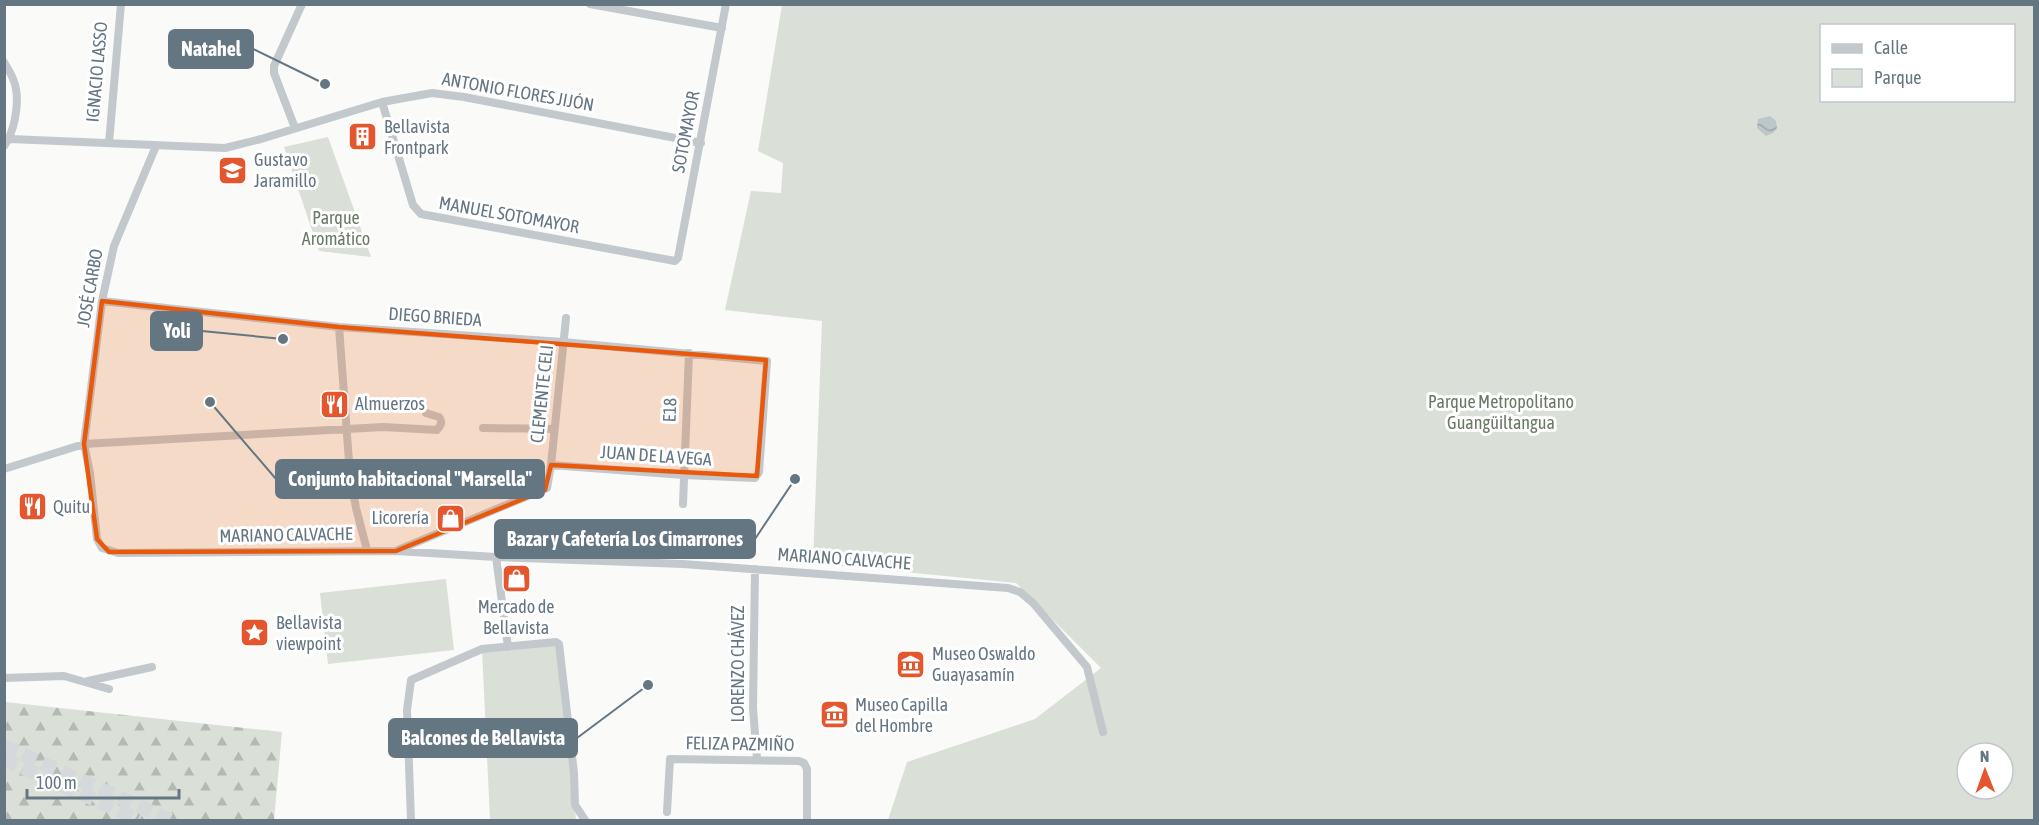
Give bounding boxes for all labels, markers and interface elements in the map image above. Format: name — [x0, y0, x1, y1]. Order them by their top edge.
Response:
street label: IGNACIO LASSO — [82, 21, 111, 123]
legend — [1820, 24, 2015, 102]
callout: Natahel — [169, 30, 253, 68]
text: Natahel — [181, 37, 242, 60]
text: Calle — [1874, 37, 1908, 58]
text: Parque — [1874, 67, 1922, 88]
street label: ANTONIO FLORES JIJÓN — [440, 68, 596, 115]
street label: SOTOMAYOR — [667, 89, 704, 175]
place label: Bellavista Frontpark — [384, 116, 450, 158]
building icon: Bellavista Frontpark — [347, 121, 379, 153]
place label: Gustavo Jaramillo — [254, 149, 316, 191]
school or university icon: Gustavo Jaramillo — [217, 154, 249, 186]
street label: MANUEL SOTOMAYOR — [437, 192, 581, 237]
park label: Parque Aromático — [302, 207, 370, 249]
street label: JOSÉ CARBO — [72, 247, 107, 329]
street label: DIEGO BRIEDA — [388, 303, 483, 330]
callout: Yoli — [151, 312, 202, 350]
text: Yoli — [163, 319, 191, 342]
street label: CLEMENTE CELI — [526, 344, 557, 444]
restaurant icon: Almuerzos — [318, 388, 350, 420]
park label: Parque Metropolitano Guangüiltangua — [1428, 391, 1574, 433]
place label: Almuerzos — [355, 393, 425, 414]
street label: E18 — [659, 397, 680, 423]
street label: JUAN DE LA VEGA — [600, 441, 713, 470]
callout: Conjunto habitacional "Marsella" — [276, 460, 544, 498]
text: Conjunto habitacional "Marsella" — [288, 467, 532, 490]
restaurant icon: Quitu — [16, 491, 48, 523]
place label: Quitu — [53, 496, 90, 517]
shop icon: Licorería — [434, 502, 466, 534]
place label: Licorería — [371, 507, 429, 528]
callout: Bazar y Cafetería Los Cimarrones — [495, 520, 755, 558]
street label: MARIANO CALVACHE — [219, 523, 353, 546]
text: Bazar y Cafetería Los Cimarrones — [507, 527, 743, 550]
street label: MARIANO CALVACHE — [777, 543, 912, 574]
shop icon: Mercado de Bellavista — [500, 562, 532, 594]
place label: Mercado de Bellavista — [478, 596, 554, 638]
street label: LORENZO CHÁVEZ — [727, 605, 748, 723]
place label: Bellavista viewpoint — [276, 612, 342, 654]
place icon: Bellavista viewpoint — [239, 617, 271, 649]
place label: Museo Oswaldo Guayasamín — [932, 643, 1036, 685]
museum icon: Museo Oswaldo Guayasamín — [895, 648, 927, 680]
place label: Museo Capilla del Hombre — [855, 694, 948, 736]
museum icon: Museo Capilla del Hombre — [818, 699, 850, 731]
callout: Balcones de Bellavista — [389, 719, 577, 757]
text: Balcones de Bellavista — [401, 726, 565, 749]
street label: FELIZA PAZMIÑO — [685, 732, 795, 755]
north arrow — [1955, 741, 2015, 801]
text: N — [1980, 747, 1990, 765]
scale bar — [27, 762, 178, 800]
text: 100 m — [36, 772, 77, 793]

